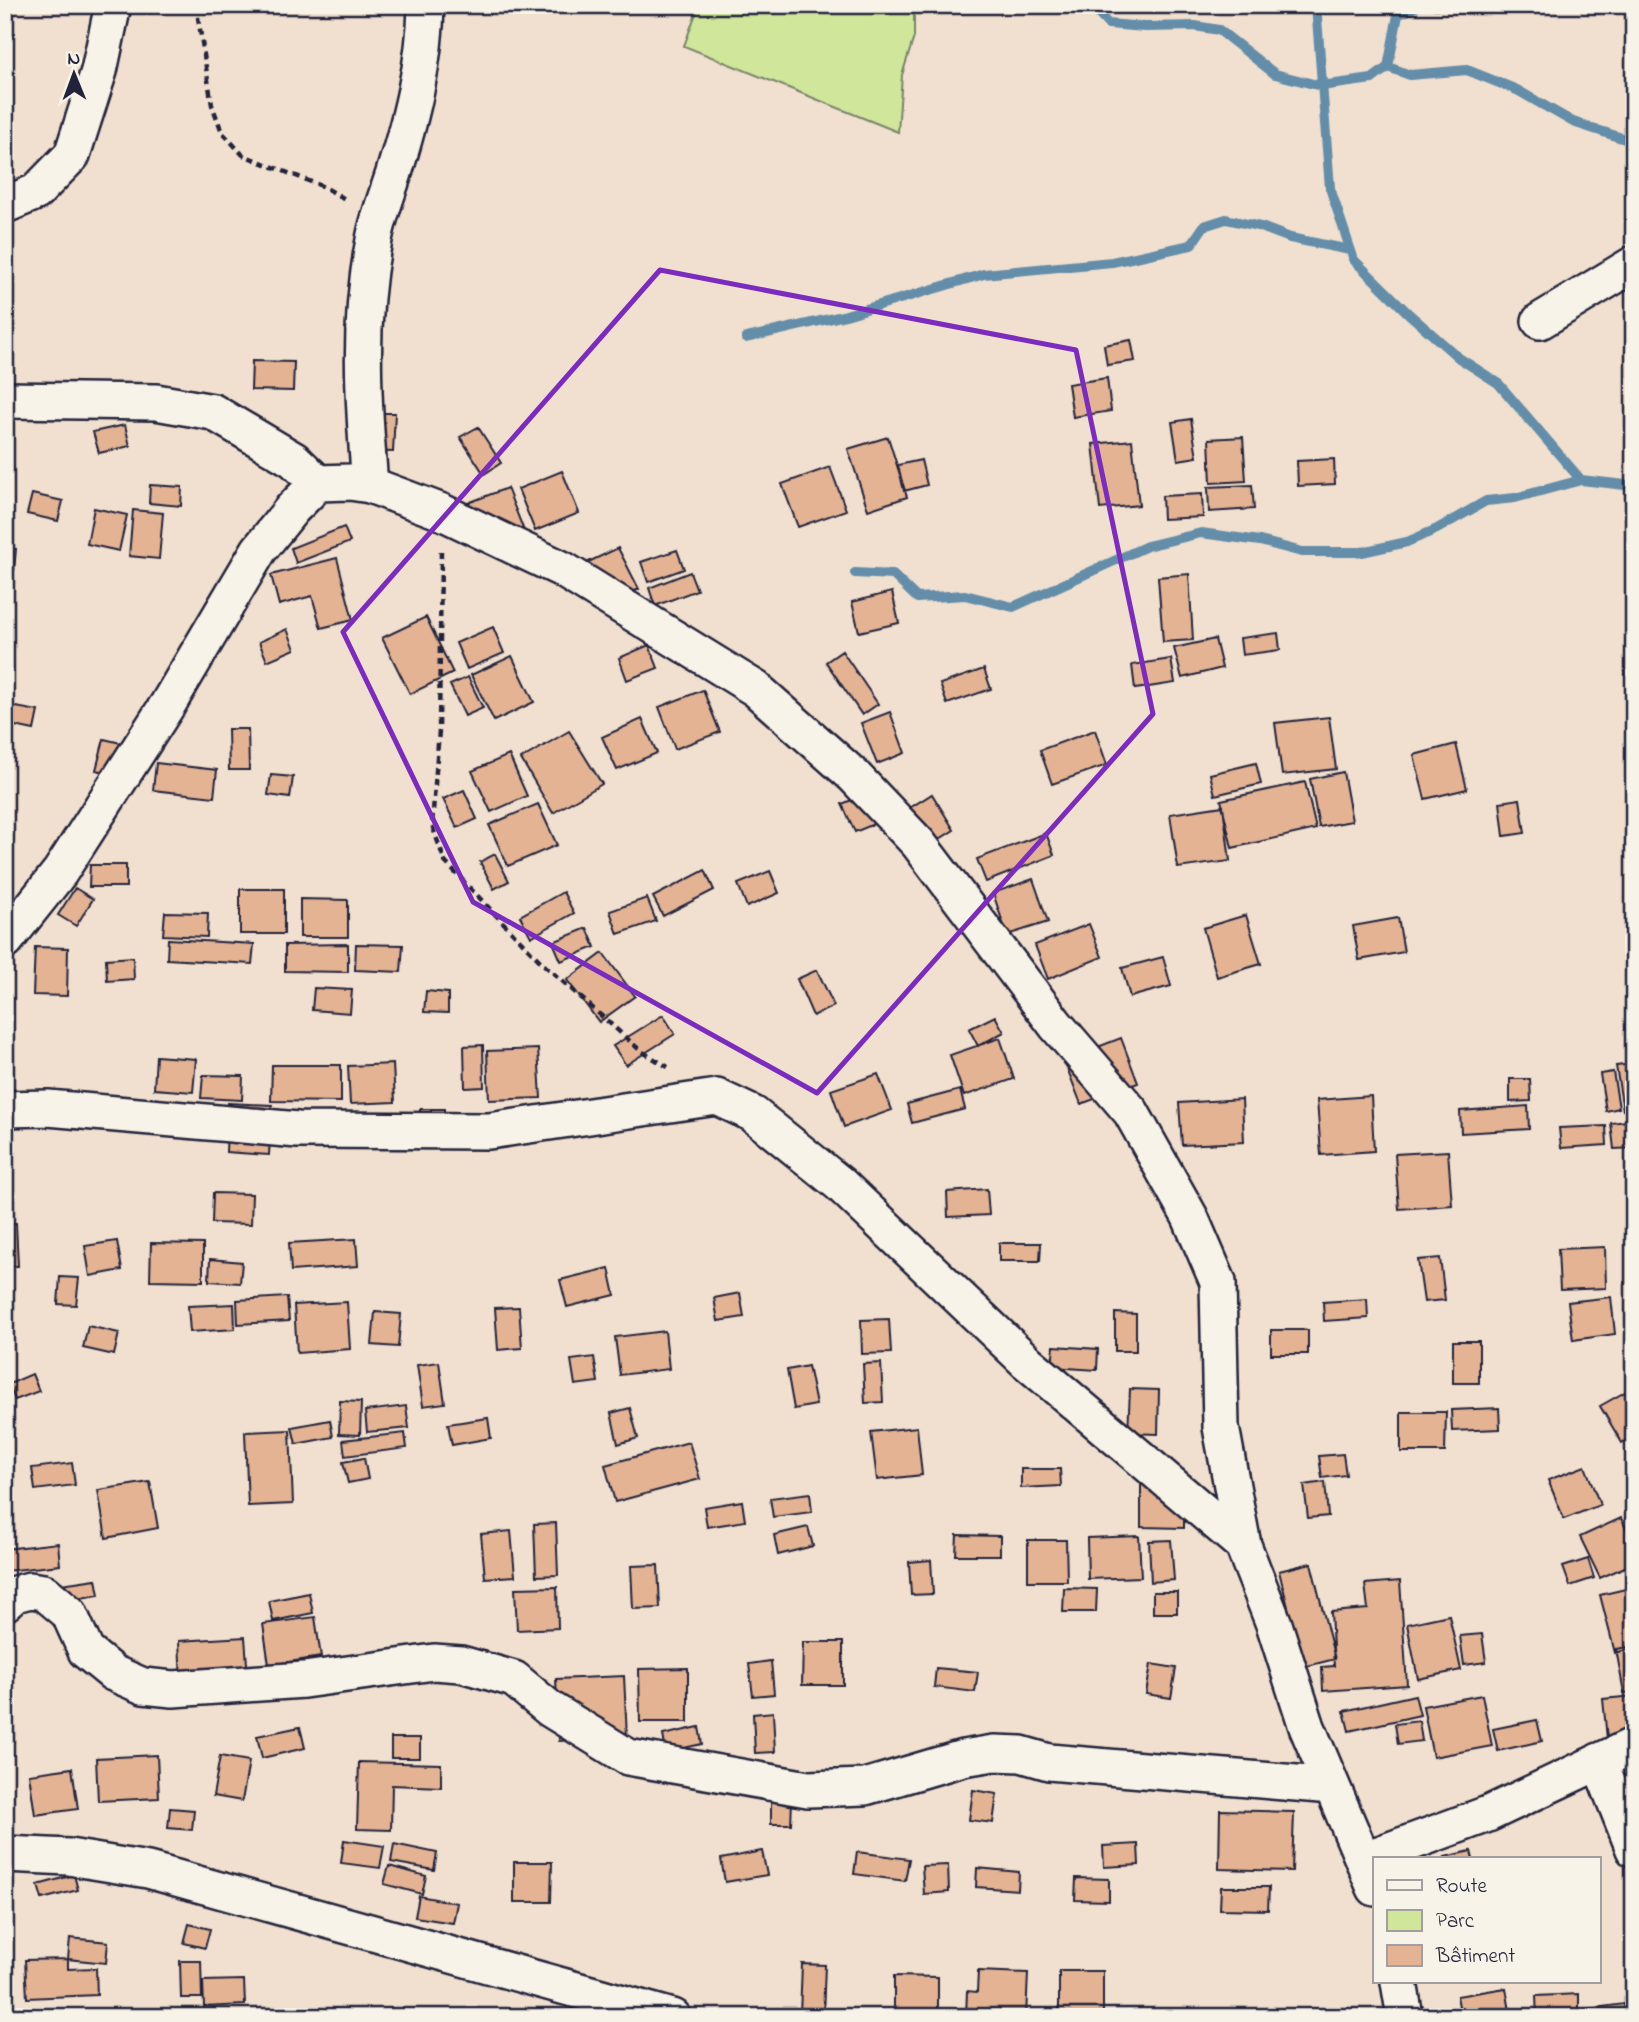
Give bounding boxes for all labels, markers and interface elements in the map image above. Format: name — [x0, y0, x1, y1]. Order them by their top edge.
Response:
north arrow — [38, 38, 108, 108]
text: N — [67, 46, 81, 73]
legend — [1373, 1857, 1600, 1983]
text: Route — [1436, 1872, 1488, 1902]
text: Parc — [1436, 1907, 1475, 1937]
text: Bâtiment — [1435, 1942, 1515, 1972]

